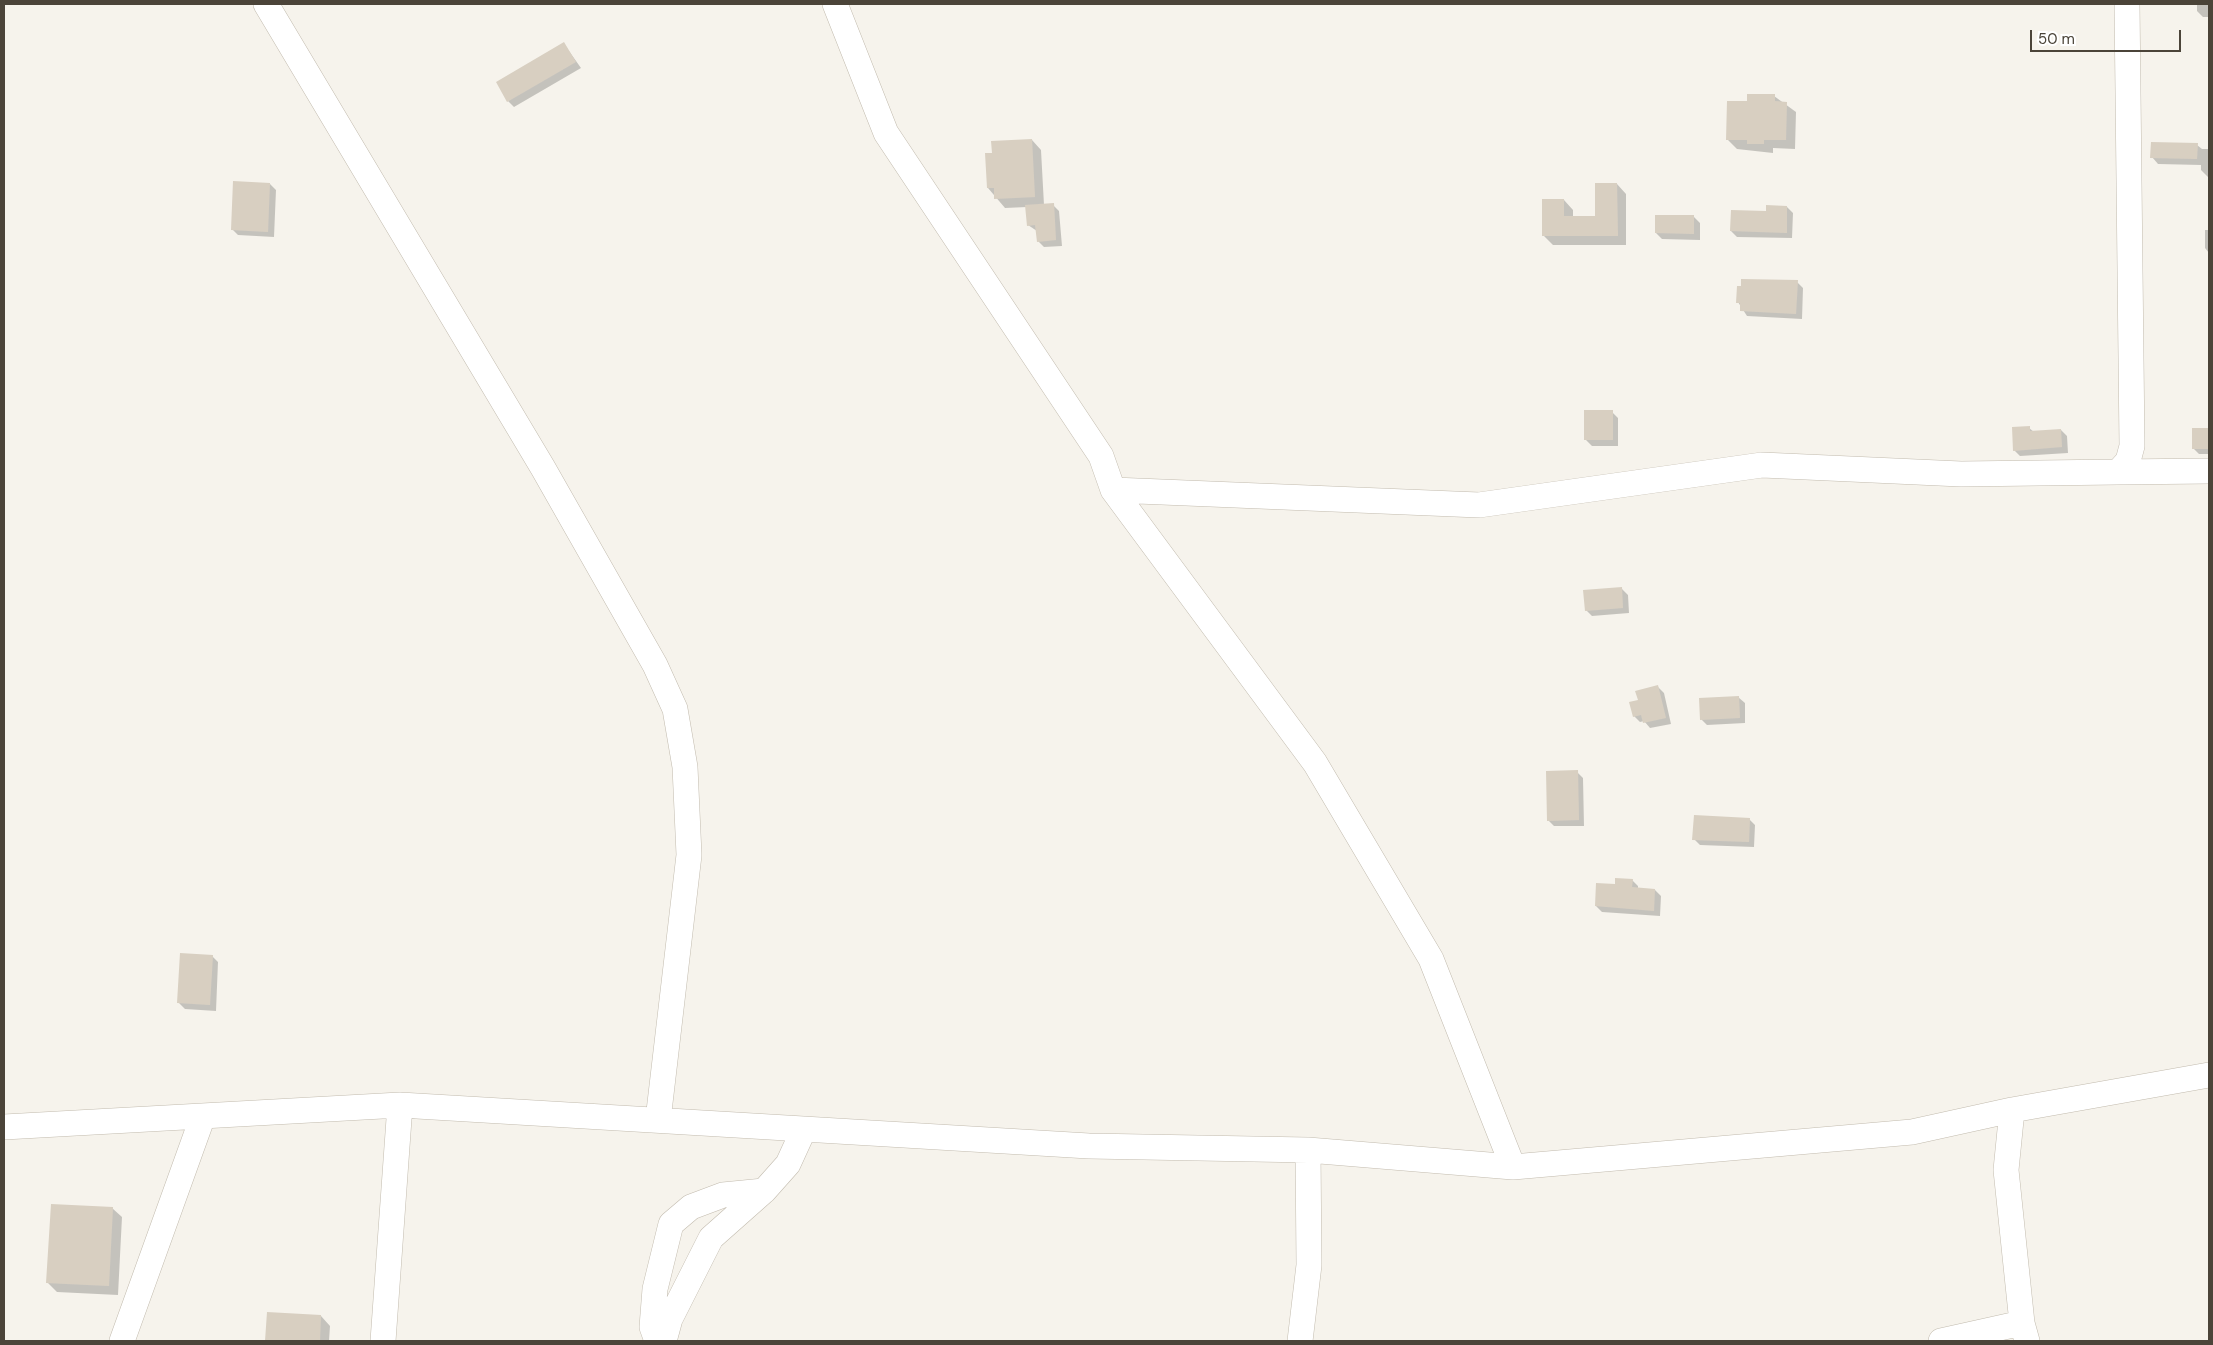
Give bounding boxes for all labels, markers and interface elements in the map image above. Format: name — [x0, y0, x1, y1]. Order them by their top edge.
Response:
scale bar — [2033, 20, 2184, 52]
text: 50 m — [2038, 29, 2075, 49]

